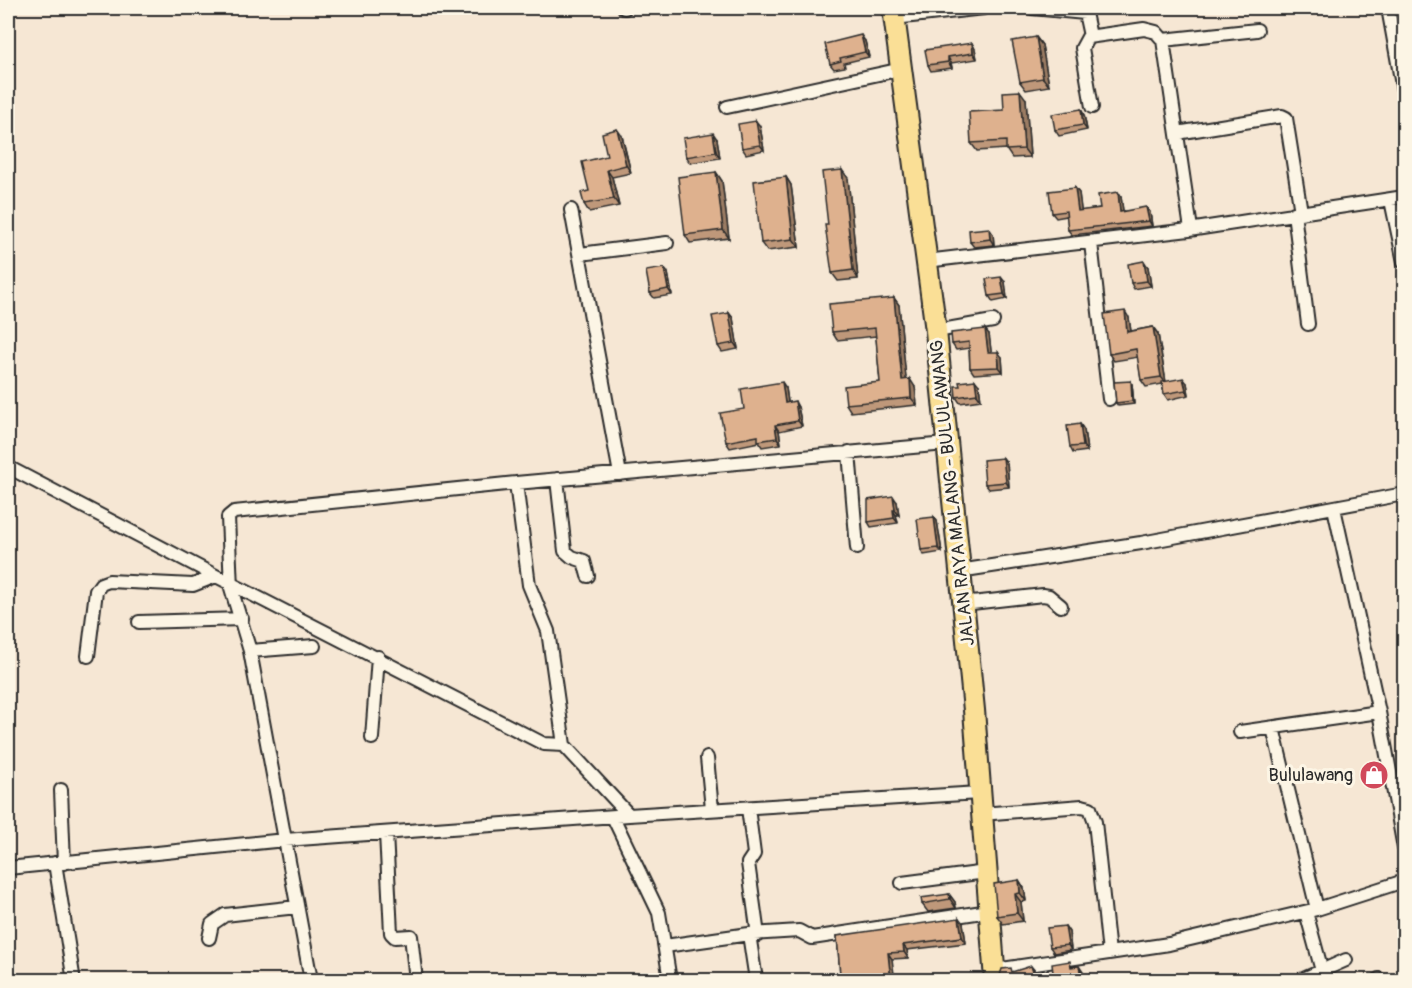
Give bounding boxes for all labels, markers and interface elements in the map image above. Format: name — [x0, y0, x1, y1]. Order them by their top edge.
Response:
street label: JALAN RAYA MALANG - BULULAWANG — [925, 339, 980, 647]
shop icon: Bululawang — [1358, 759, 1390, 791]
place label: Bululawang — [1269, 764, 1353, 787]

